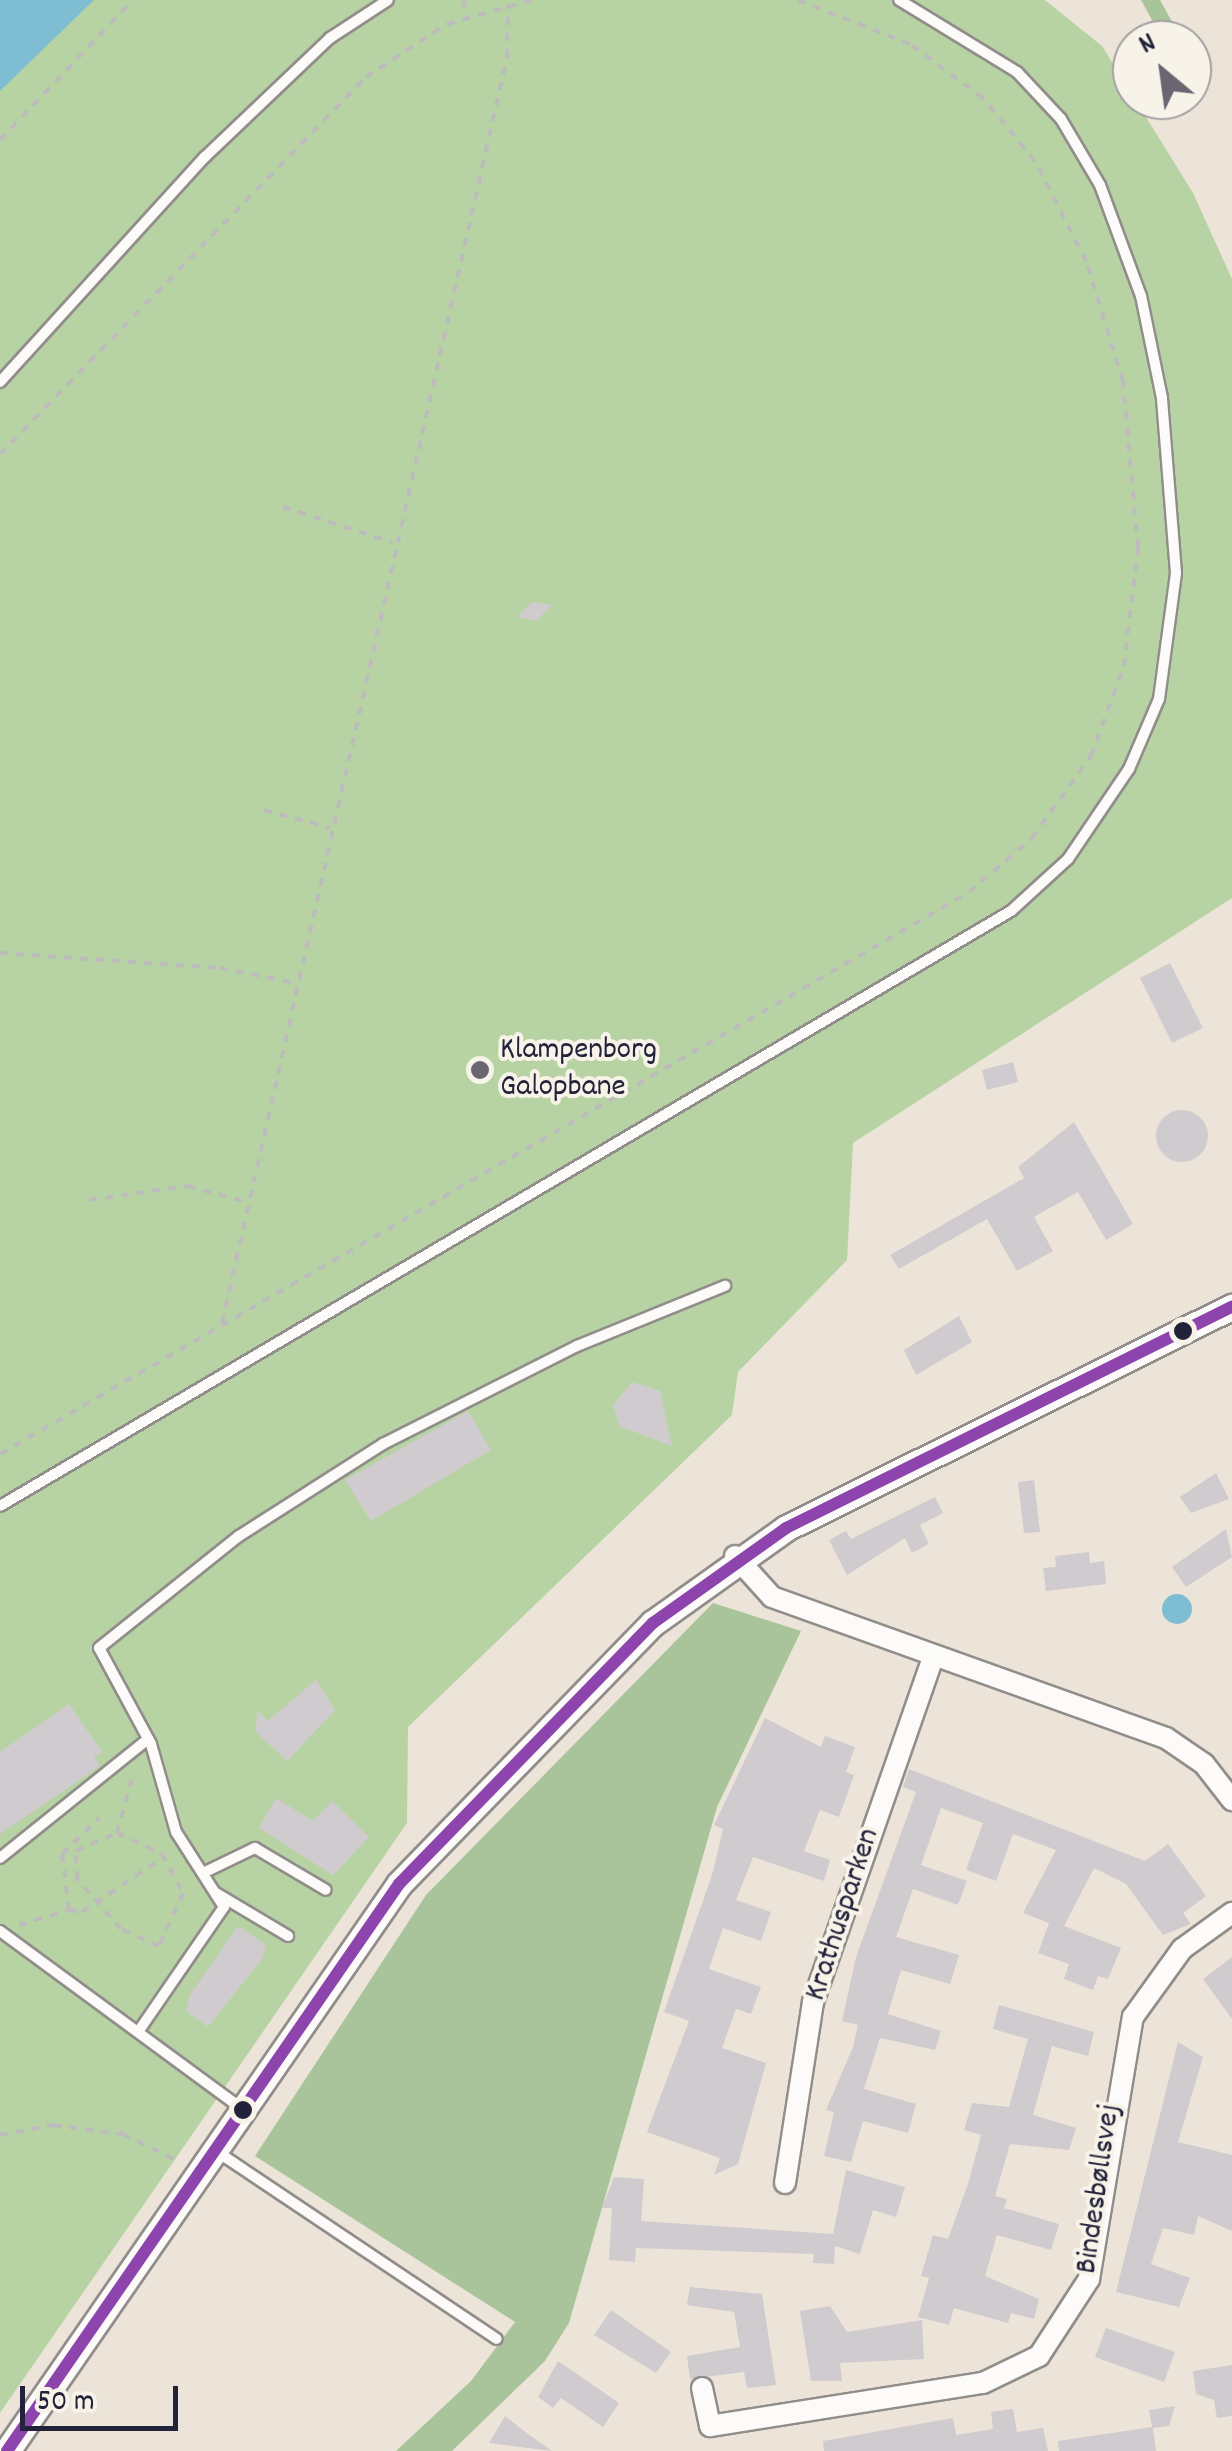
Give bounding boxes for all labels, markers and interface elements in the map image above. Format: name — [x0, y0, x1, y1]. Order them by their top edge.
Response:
north arrow — [1112, 20, 1212, 120]
text: N — [1133, 25, 1164, 66]
place label: Klampenborg Galopbane — [500, 1033, 657, 1108]
marker: Klampenborg Galopbane — [469, 1059, 491, 1081]
unlabelled marker — [1173, 1321, 1193, 1341]
street label: Krathusparken — [798, 1824, 890, 2006]
unlabelled marker — [233, 2100, 253, 2120]
street label: Bindesbøllsvej — [1069, 2102, 1131, 2276]
scale bar — [25, 2366, 182, 2428]
text: 50 m — [37, 2382, 95, 2425]

